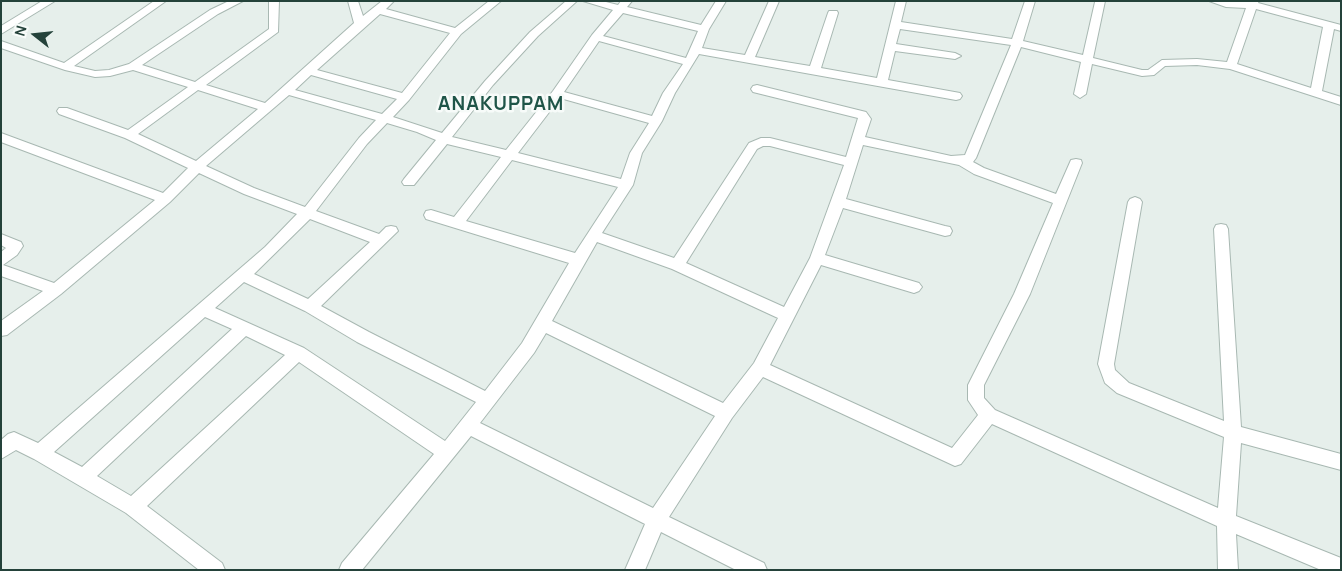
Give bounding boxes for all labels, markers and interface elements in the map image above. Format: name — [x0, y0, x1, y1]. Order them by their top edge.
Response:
north arrow — [10, 10, 60, 60]
text: N — [10, 23, 31, 38]
district label: ANAKUPPAM — [437, 94, 565, 116]

